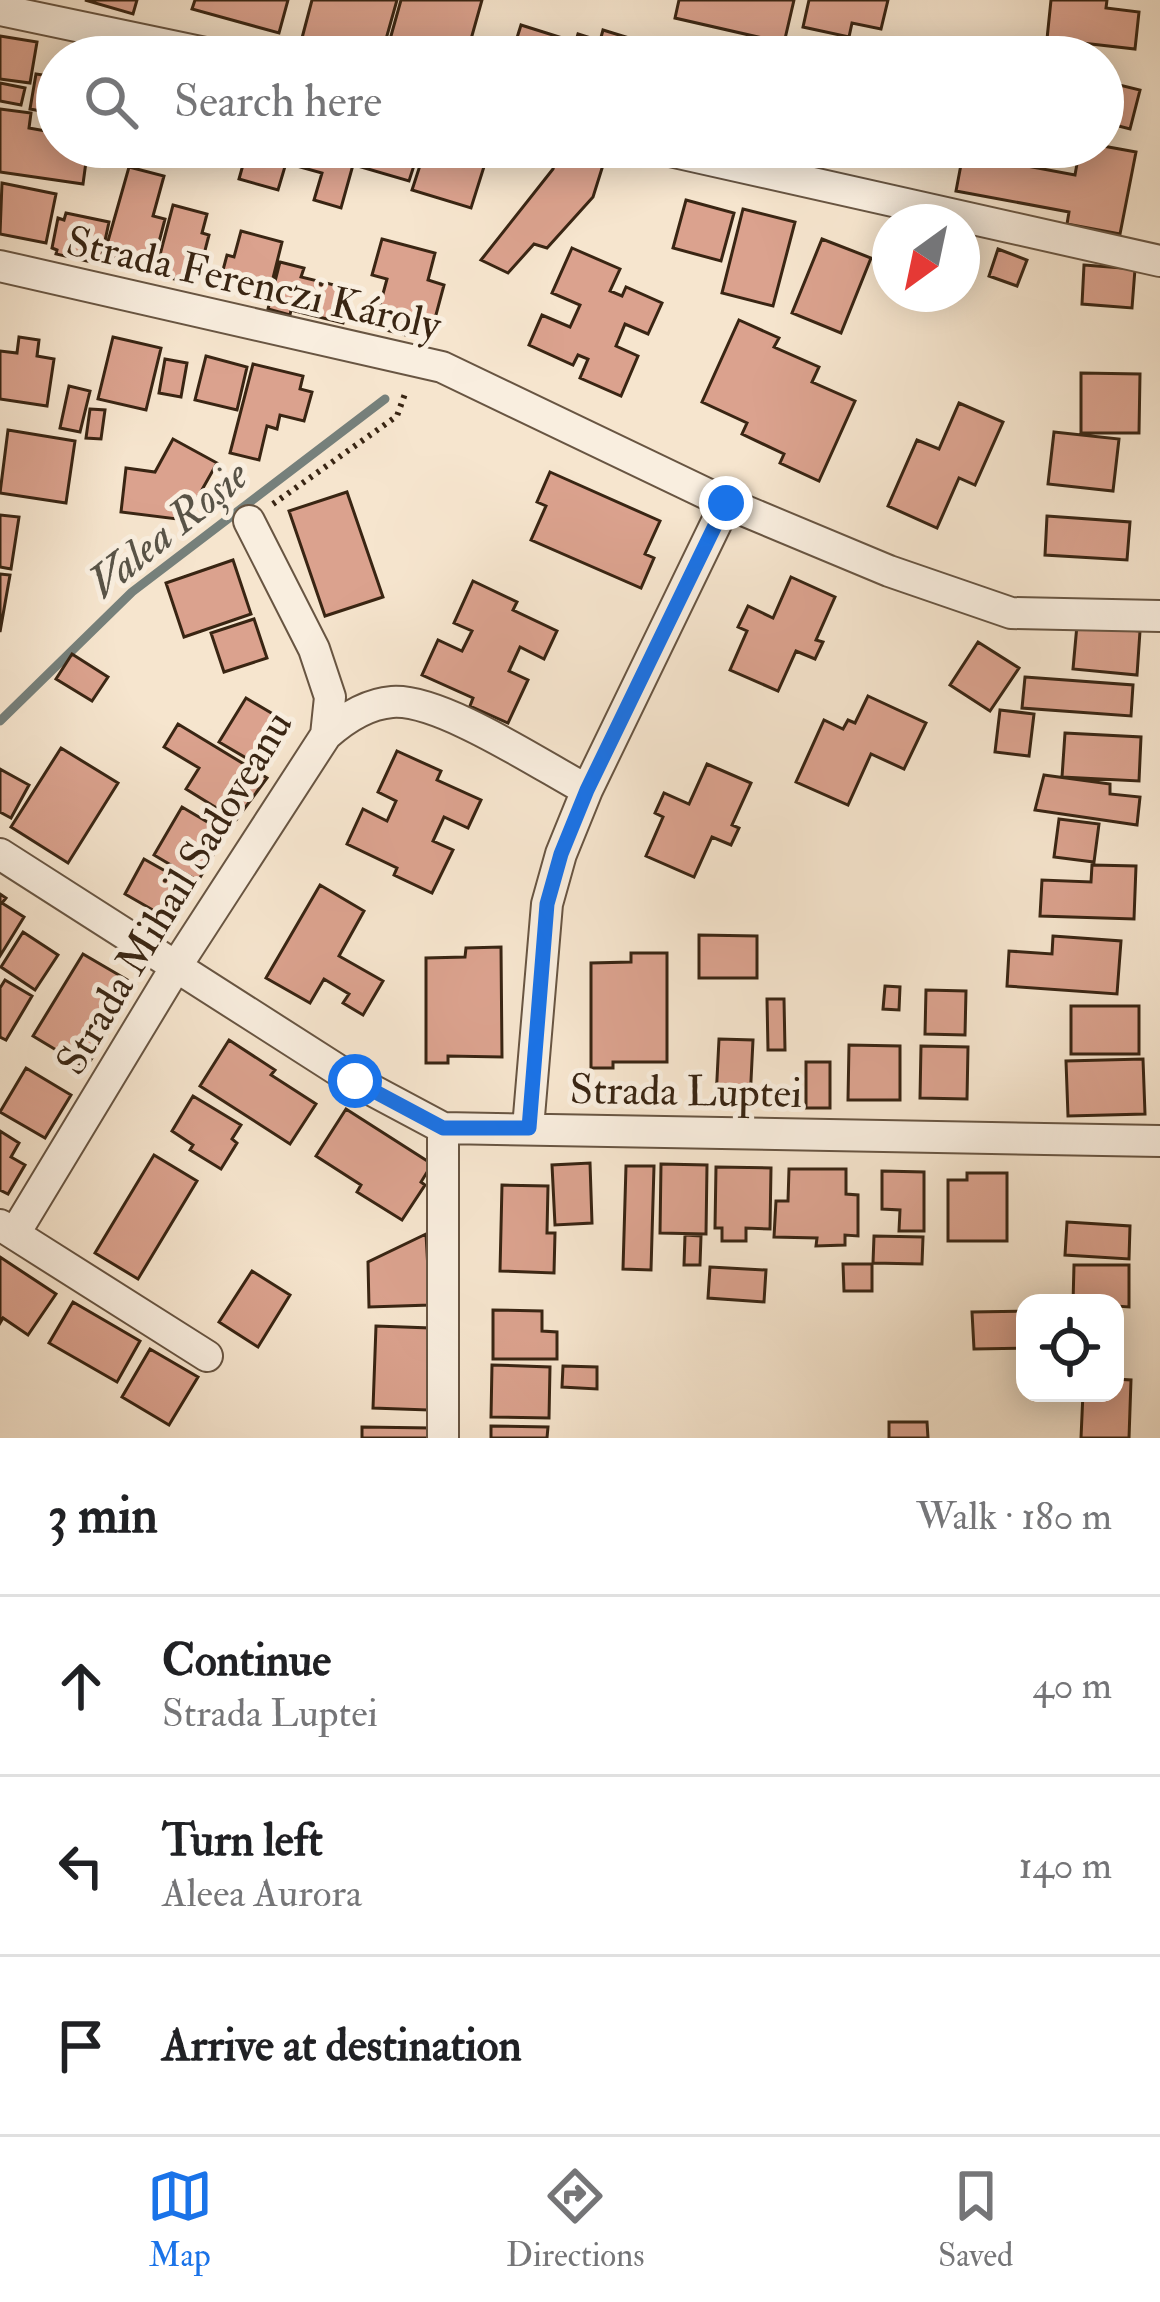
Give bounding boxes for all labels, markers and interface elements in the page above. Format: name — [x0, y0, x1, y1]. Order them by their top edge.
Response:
search box — [36, 36, 1124, 168]
icon: search — [78, 69, 144, 135]
text: Search here — [174, 74, 382, 130]
north arrow — [872, 204, 980, 312]
street label: Strada Ferenczi Károly — [61, 216, 446, 352]
water label: Valea Roșie — [77, 447, 261, 611]
route end — [699, 476, 753, 530]
street label: Strada Mihail Sadoveanu — [45, 702, 304, 1084]
route start — [328, 1054, 382, 1108]
street label: Strada Luptei — [569, 1064, 803, 1120]
map controls — [1016, 1294, 1124, 1402]
button: locate — [1016, 1294, 1124, 1402]
text: 3 min — [48, 1484, 158, 1548]
text: Walk · 180 m — [916, 1492, 1112, 1541]
text: Continue — [162, 1633, 331, 1689]
icon: ahead — [48, 1653, 114, 1719]
text: 40 m — [1033, 1661, 1112, 1710]
text: Strada Luptei — [162, 1689, 378, 1738]
text: Turn left — [162, 1813, 323, 1869]
icon: left — [48, 1833, 114, 1899]
text: 140 m — [1019, 1841, 1112, 1890]
text: Aleea Aurora — [162, 1869, 362, 1918]
icon: arrive — [48, 2013, 114, 2079]
text: Arrive at destination — [162, 2018, 522, 2074]
tab: Map — [147, 2163, 213, 2276]
tab: Directions — [506, 2163, 645, 2276]
tab: Saved — [938, 2163, 1013, 2276]

